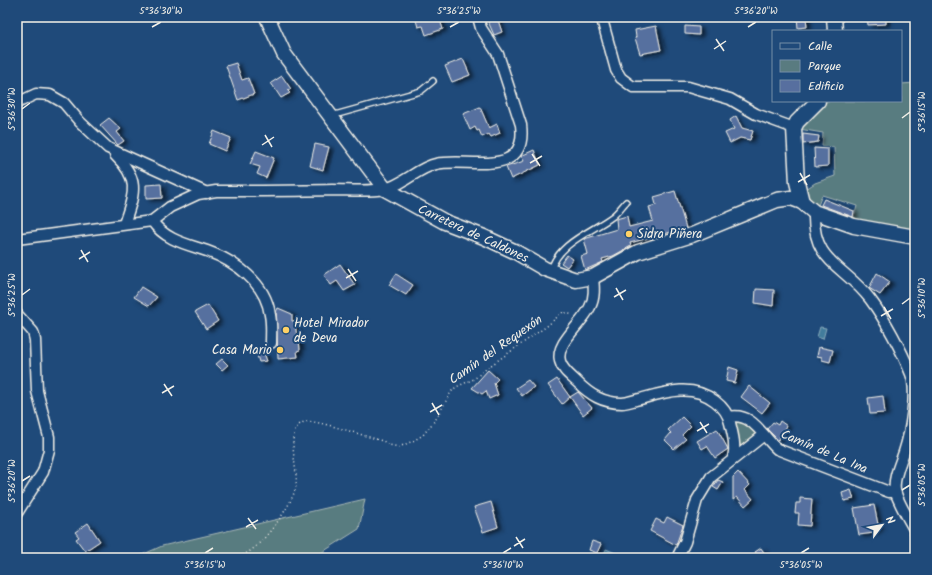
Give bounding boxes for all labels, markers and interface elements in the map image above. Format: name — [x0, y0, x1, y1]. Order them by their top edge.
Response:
text: 5°36'30"W — [139, 3, 183, 19]
text: 5°36'25"W — [437, 3, 481, 19]
text: 5°36'20"W — [734, 3, 778, 19]
legend — [772, 30, 902, 102]
text: Calle — [808, 37, 833, 56]
text: Parque — [808, 57, 842, 76]
text: Edificio — [808, 77, 844, 96]
text: 5°36'30"W — [4, 87, 20, 131]
text: 5°36'15"W — [914, 91, 930, 133]
street label: Carretera de Caldones — [414, 199, 532, 269]
place label: Sidra Piñera — [637, 224, 702, 245]
marker: Sidra Piñera — [624, 229, 634, 239]
text: 5°36'25"W — [4, 273, 20, 317]
text: 5°36'10"W — [914, 277, 930, 318]
street label: Camín del Requexón — [445, 310, 547, 390]
place label: Hotel Mirador de Deva — [294, 313, 369, 349]
marker: Hotel Mirador de Deva — [281, 325, 291, 335]
place label: Casa Mario — [212, 340, 272, 361]
marker: Casa Mario — [275, 345, 285, 355]
street label: Camín de La Ina — [777, 424, 871, 480]
text: 5°36'20"W — [4, 459, 20, 503]
text: 5°36'05"W — [914, 463, 930, 506]
north arrow — [862, 505, 902, 545]
text: N — [880, 513, 899, 528]
text: 5°36'15"W — [184, 557, 226, 573]
text: 5°36'10"W — [483, 557, 524, 573]
text: 5°36'05"W — [780, 557, 823, 573]

